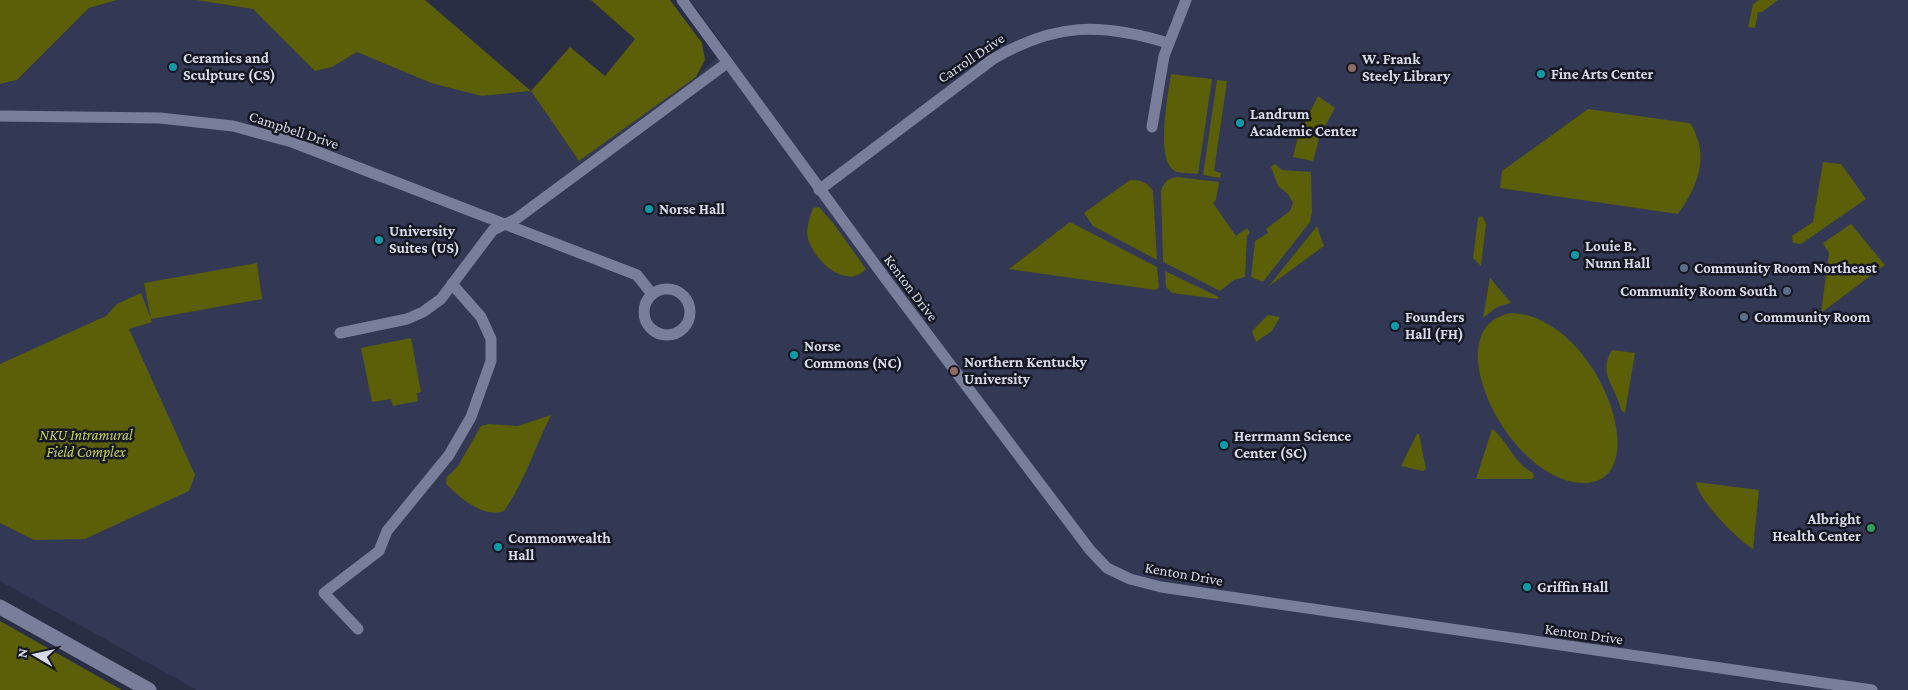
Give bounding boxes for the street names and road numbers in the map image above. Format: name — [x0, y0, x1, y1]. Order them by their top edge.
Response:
street label: Carroll Drive — [935, 30, 1008, 86]
street label: Campbell Drive — [247, 108, 341, 153]
street label: Kenton Drive — [881, 252, 941, 325]
street label: Kenton Drive — [1144, 559, 1225, 589]
street label: Kenton Drive — [1544, 621, 1625, 647]

